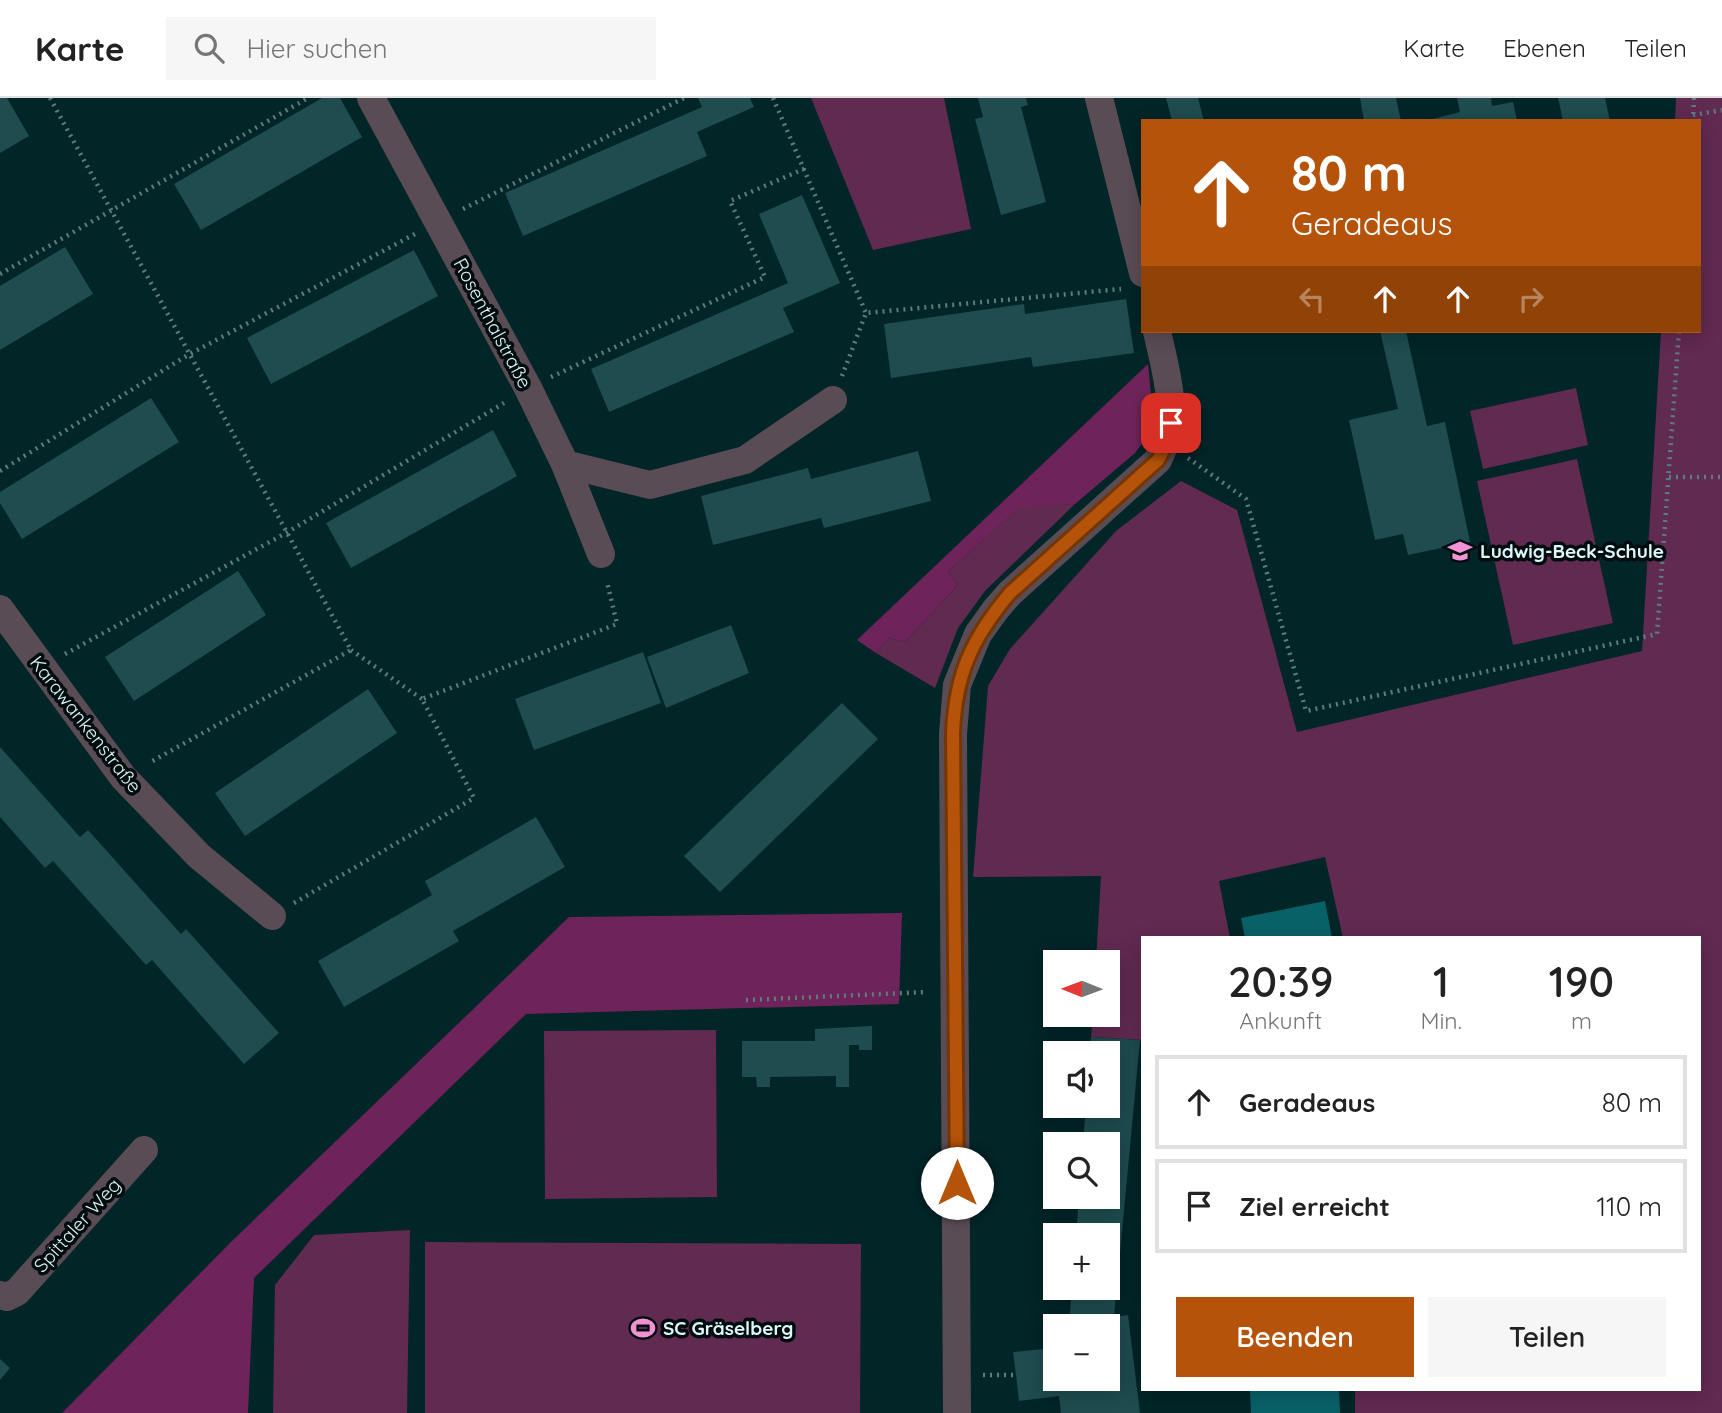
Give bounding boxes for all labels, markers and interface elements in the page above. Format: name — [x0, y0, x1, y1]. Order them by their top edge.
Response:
search box — [166, 17, 656, 80]
text: Karte — [35, 28, 124, 69]
icon: search — [190, 29, 228, 67]
text: Hier suchen — [246, 32, 388, 65]
text: Karte — [1403, 33, 1465, 63]
text: Ebenen — [1503, 33, 1586, 63]
text: Teilen — [1624, 33, 1687, 63]
text: 80 m — [1291, 142, 1407, 203]
icon: ahead — [1176, 147, 1267, 238]
text: Geradeaus — [1291, 203, 1453, 243]
street label: Rosenthalstraße — [449, 254, 537, 392]
icon: left — [1293, 280, 1331, 318]
icon: ahead — [1366, 280, 1404, 318]
icon: ahead — [1439, 280, 1477, 318]
icon: right — [1512, 280, 1550, 318]
pin — [1141, 393, 1201, 453]
icon: arrive — [1152, 404, 1190, 442]
school or university icon: Ludwig-Beck-Schule — [1446, 537, 1474, 565]
place label: Ludwig-Beck-Schule — [1480, 539, 1664, 563]
street label: Karawankenstraße — [25, 651, 147, 797]
north arrow — [1043, 950, 1120, 1027]
map controls — [1043, 950, 1120, 1391]
text: 20:39 — [1228, 955, 1334, 1008]
text: 1 — [1433, 955, 1449, 1008]
text: 190 — [1549, 955, 1614, 1008]
text: Ankunft — [1239, 1006, 1322, 1035]
text: Min. — [1420, 1006, 1462, 1035]
text: m — [1571, 1006, 1592, 1035]
button: sound — [1043, 1041, 1120, 1118]
icon: ahead — [1180, 1083, 1218, 1121]
text: Geradeaus — [1239, 1086, 1375, 1119]
text: 80 m — [1602, 1086, 1662, 1119]
button: search — [1043, 1132, 1120, 1209]
position arrow — [920, 1146, 994, 1220]
street label: Spittaler Weg — [28, 1173, 126, 1277]
icon: arrive — [1180, 1187, 1218, 1225]
text: Ziel erreicht — [1239, 1190, 1390, 1223]
text: 110 m — [1596, 1190, 1662, 1223]
button: + — [1043, 1223, 1120, 1300]
button: Beenden — [1176, 1297, 1414, 1377]
button: Teilen — [1428, 1297, 1666, 1377]
sports icon: SC Gräselberg — [629, 1314, 657, 1342]
button: − — [1043, 1314, 1120, 1391]
place label: SC Gräselberg — [663, 1316, 793, 1340]

